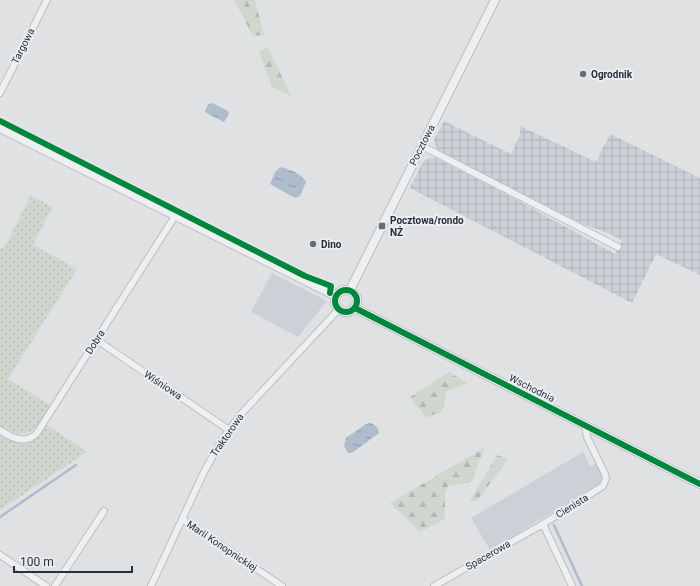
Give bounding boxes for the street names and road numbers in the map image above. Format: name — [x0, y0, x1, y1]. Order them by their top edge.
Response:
street label: Targowa — [9, 26, 37, 66]
street label: Pocztowa — [407, 123, 437, 167]
street label: Dobra — [83, 328, 107, 356]
street label: Wiśniowa — [142, 368, 184, 402]
street label: Wschodnia — [507, 372, 557, 404]
street label: Traktorowa — [208, 411, 246, 459]
street label: Cienista — [554, 492, 590, 520]
street label: Marii Konopnickiej — [185, 519, 259, 573]
street label: Spacerowa — [464, 538, 512, 572]

